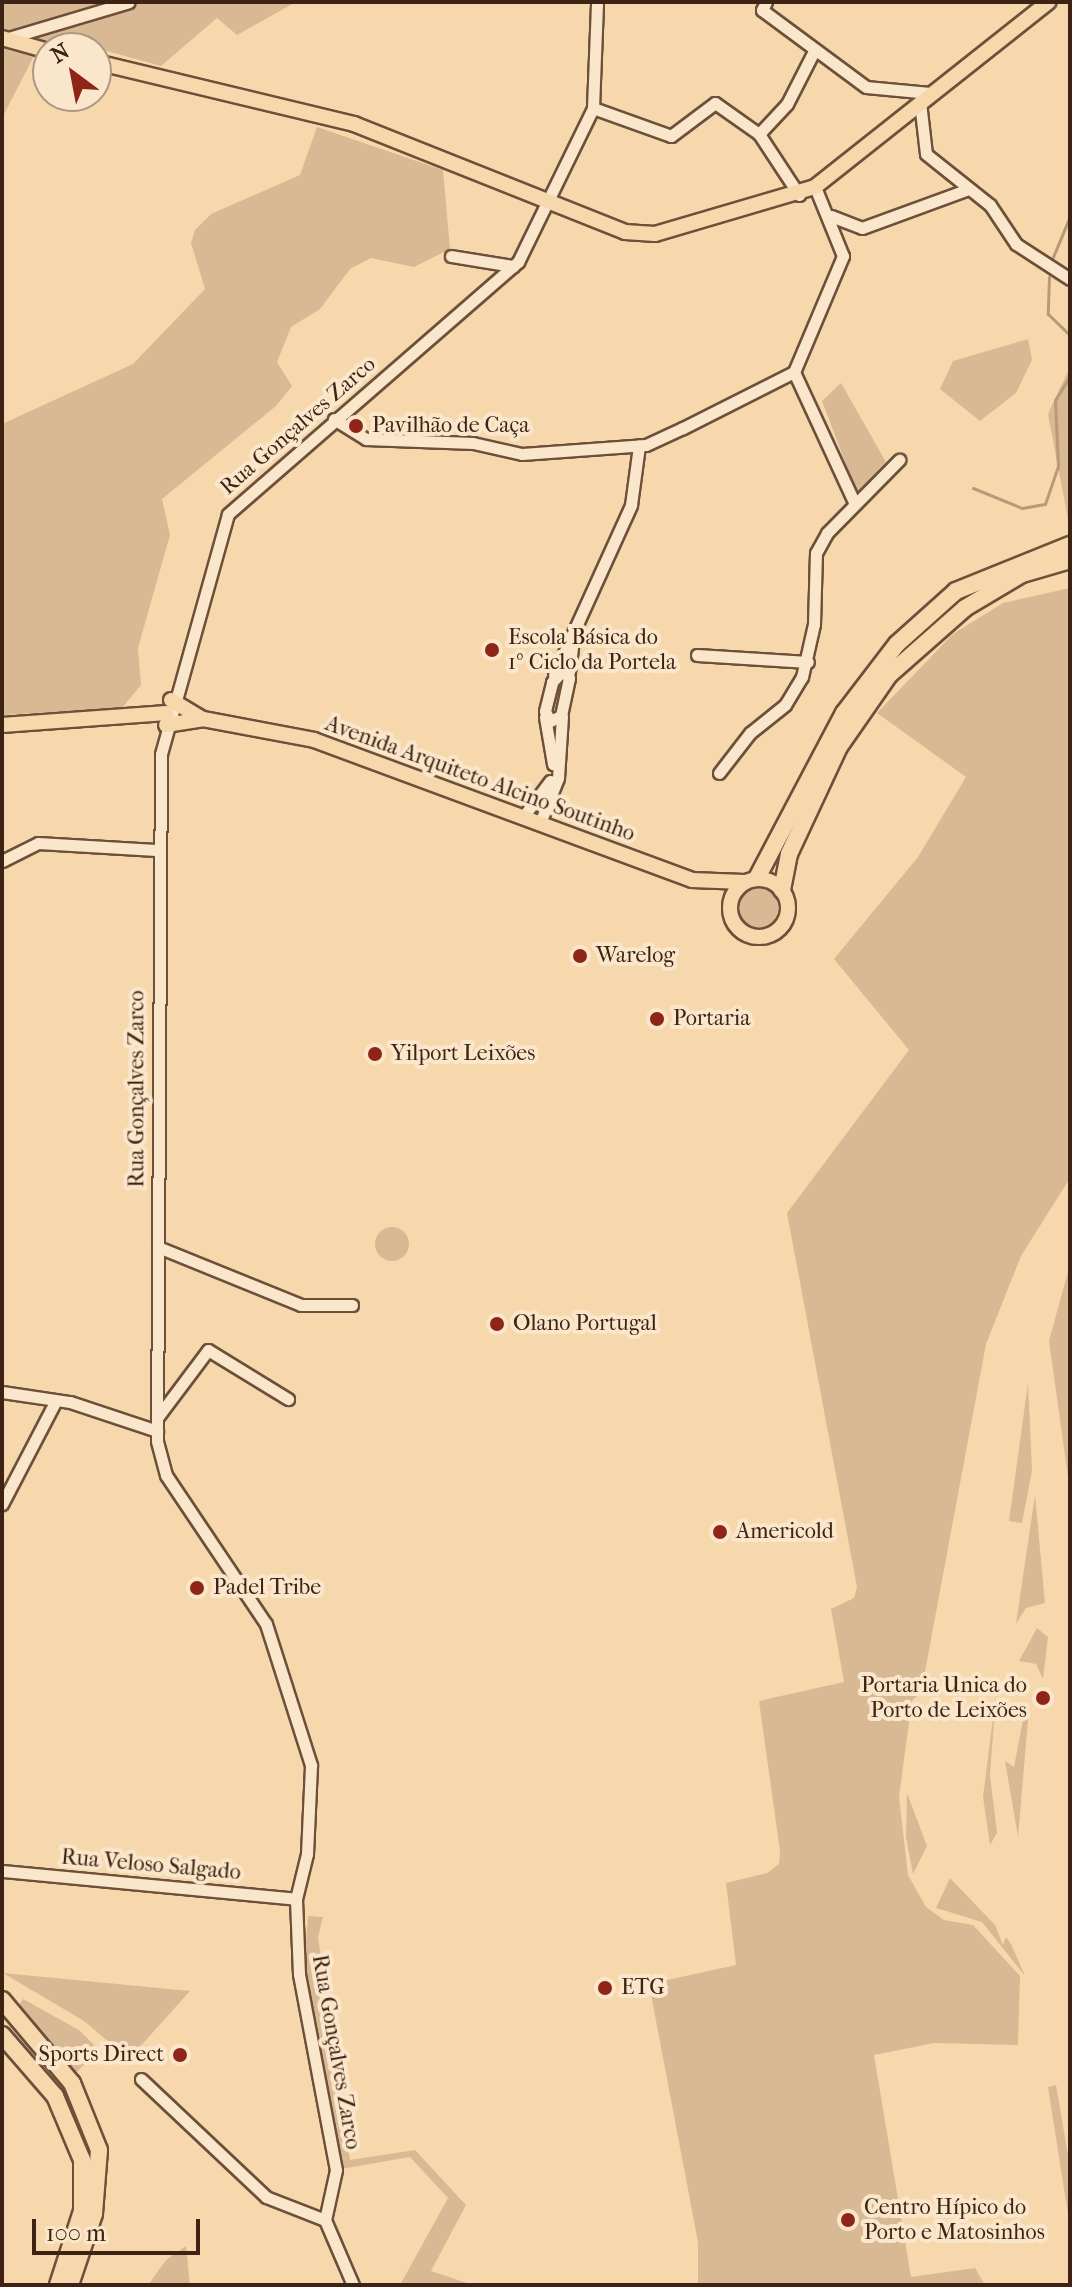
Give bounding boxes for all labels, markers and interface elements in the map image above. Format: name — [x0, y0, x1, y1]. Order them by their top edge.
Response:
north arrow — [32, 32, 112, 112]
text: N — [46, 38, 74, 69]
street label: Rua Gonçalves Zarco — [215, 351, 381, 501]
place label: Pavilhão de Caça — [372, 413, 529, 439]
marker: Pavilhão de Caça — [347, 417, 365, 435]
place label: Escola Básica do 1º Ciclo da Portela — [508, 624, 676, 676]
marker: Escola Básica do 1º Ciclo da Portela — [483, 641, 501, 659]
street label: Avenida Arquiteto Alcino Soutinho — [322, 711, 638, 847]
place label: Warelog — [596, 943, 675, 969]
marker: Warelog — [571, 947, 589, 965]
street label: Rua Gonçalves Zarco — [124, 990, 150, 1188]
place label: Portaria — [673, 1006, 750, 1032]
marker: Portaria — [648, 1010, 666, 1028]
place label: Yilport Leixões — [391, 1041, 535, 1067]
marker: Yilport Leixões — [366, 1045, 384, 1063]
place label: Olano Portugal — [513, 1311, 657, 1337]
marker: Olano Portugal — [488, 1315, 506, 1333]
place label: Americold — [736, 1519, 834, 1545]
marker: Americold — [711, 1523, 729, 1541]
place label: Padel Tribe — [213, 1575, 321, 1601]
marker: Padel Tribe — [188, 1579, 206, 1597]
place label: Portaria Unica do Porto de Leixões — [861, 1672, 1027, 1724]
marker: Portaria Unica do Porto de Leixões — [1034, 1689, 1052, 1707]
street label: Rua Veloso Salgado — [60, 1844, 242, 1886]
street label: Rua Gonçalves Zarco — [306, 1953, 366, 2151]
place label: ETG — [621, 1975, 665, 2001]
marker: ETG — [596, 1979, 614, 1997]
place label: Sports Direct — [39, 2042, 164, 2068]
marker: Sports Direct — [171, 2046, 189, 2064]
place label: Centro Hípico do Porto e Matosinhos — [864, 2194, 1045, 2246]
scale bar — [36, 2203, 204, 2253]
marker: Centro Hípico do Porto e Matosinhos — [839, 2211, 857, 2229]
text: 100 m — [46, 2219, 106, 2247]

